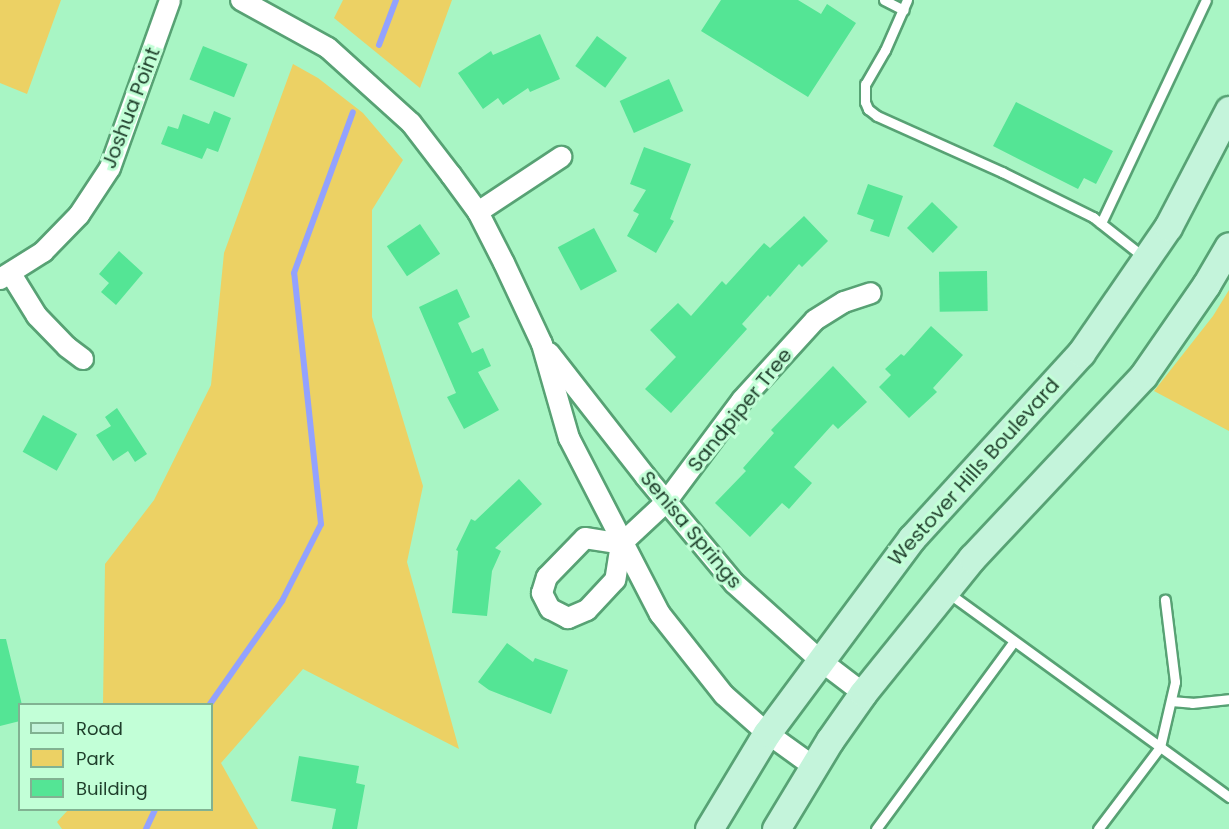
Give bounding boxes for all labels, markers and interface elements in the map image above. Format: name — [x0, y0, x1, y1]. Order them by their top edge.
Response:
street label: Joshua Point — [97, 44, 165, 172]
street label: Sandpiper Tree — [683, 343, 797, 477]
street label: Westover Hills Boulevard — [883, 373, 1065, 571]
street label: Senisa Springs — [635, 467, 747, 593]
legend — [18, 703, 213, 811]
text: Road — [76, 716, 123, 741]
text: Park — [76, 746, 115, 771]
text: Building — [76, 776, 148, 801]

